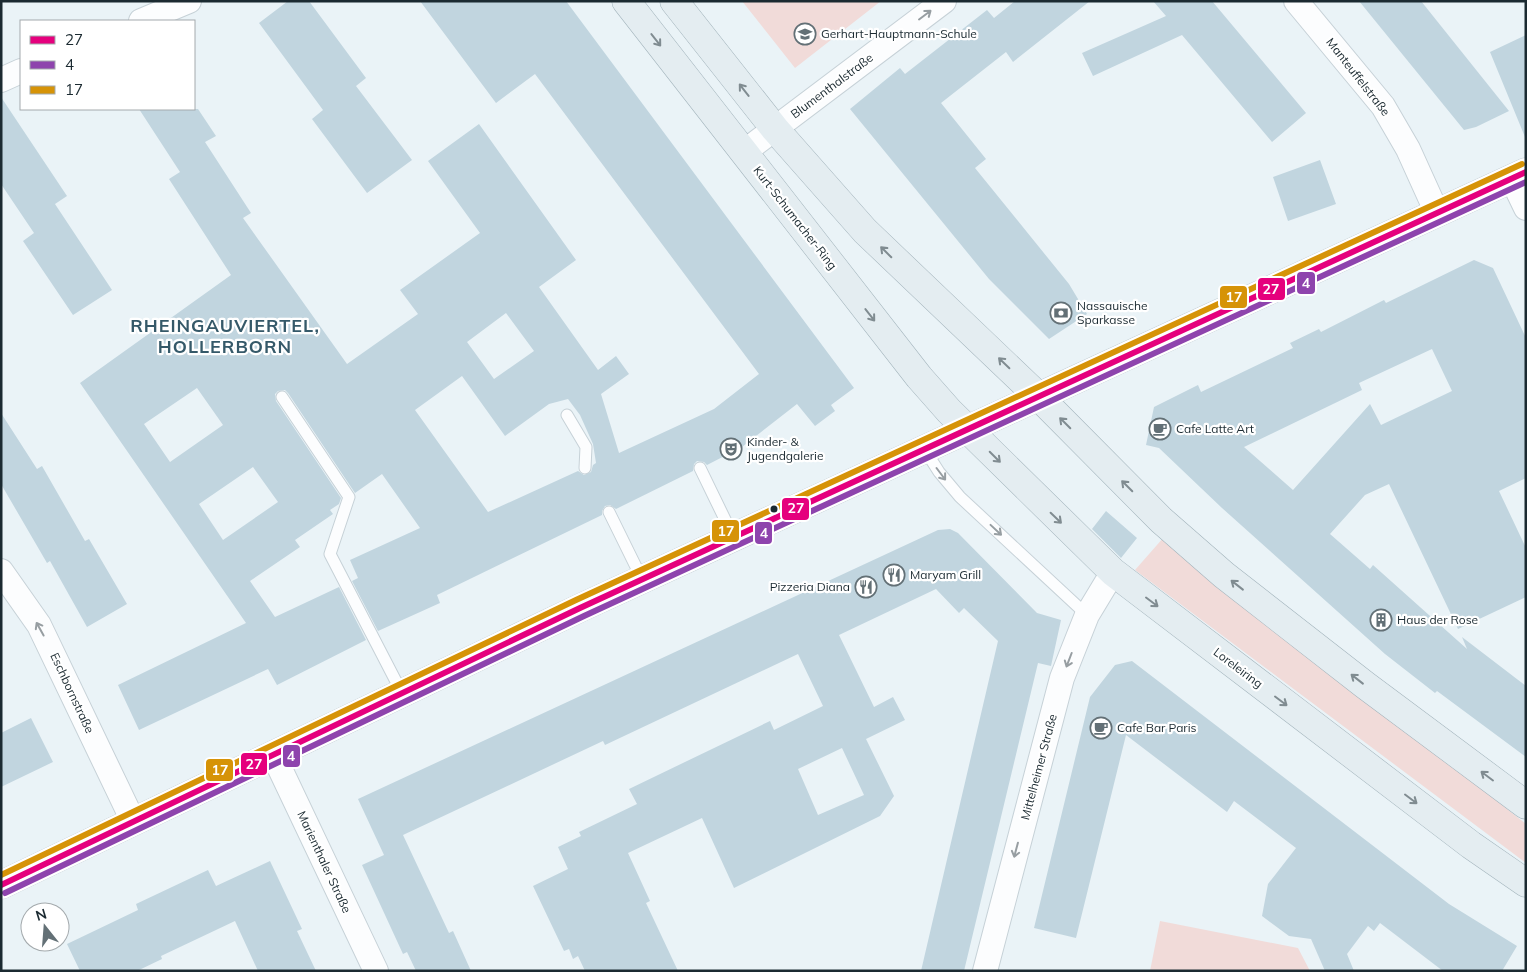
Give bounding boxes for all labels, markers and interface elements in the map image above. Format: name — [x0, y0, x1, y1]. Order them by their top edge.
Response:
one-way arrow — [919, 10, 932, 21]
legend — [20, 20, 195, 110]
school or university icon: Gerhart-Hauptmann-Schule — [793, 22, 817, 46]
place label: Gerhart-Hauptmann-Schule — [821, 26, 977, 41]
text: 27 — [65, 30, 83, 49]
one-way arrow — [651, 33, 662, 46]
street label: Manteuffelstraße — [1323, 35, 1394, 119]
street label: Blumenthalstraße — [788, 50, 876, 121]
text: 4 — [65, 55, 74, 74]
text: 17 — [65, 80, 83, 99]
one-way arrow — [739, 84, 750, 97]
street label: Kurt-Schumacher-Ring — [750, 163, 840, 272]
one-way arrow — [880, 245, 892, 258]
line badge: 4 — [1296, 271, 1316, 295]
text: 4 — [1302, 274, 1311, 292]
line badge: 27 — [1257, 277, 1286, 301]
text: 27 — [1263, 280, 1279, 298]
line badge: 17 — [1219, 285, 1248, 309]
text: 17 — [1226, 288, 1242, 306]
place label: Nassauische Sparkasse — [1077, 298, 1148, 327]
bank icon: Nassauische Sparkasse — [1049, 301, 1073, 325]
one-way arrow — [865, 308, 876, 321]
district label: RHEINGAUVIERTEL, HOLLERBORN — [130, 314, 320, 358]
one-way arrow — [998, 358, 1010, 370]
one-way arrow — [1059, 417, 1071, 430]
cafe icon: Cafe Latte Art — [1148, 417, 1172, 441]
place label: Cafe Latte Art — [1176, 421, 1254, 436]
place label: Kinder- & Jugendgalerie — [747, 434, 823, 463]
theatre icon: Kinder- & Jugendgalerie — [719, 437, 743, 461]
one-way arrow — [989, 451, 1001, 463]
one-way arrow — [936, 467, 946, 481]
one-way arrow — [1121, 480, 1133, 492]
line badge: 27 — [781, 497, 810, 521]
text: 27 — [788, 499, 804, 517]
unlabelled marker — [769, 504, 779, 514]
one-way arrow — [1050, 512, 1063, 524]
line badge: 17 — [711, 519, 740, 543]
line badge: 4 — [754, 521, 773, 545]
text: 17 — [718, 522, 734, 540]
text: 4 — [760, 524, 769, 542]
one-way arrow — [989, 524, 1002, 536]
restaurant icon: Maryam Grill — [882, 563, 906, 587]
place label: Maryam Grill — [910, 567, 981, 582]
restaurant icon: Pizzeria Diana — [854, 575, 878, 599]
place label: Pizzeria Diana — [770, 579, 850, 594]
one-way arrow — [1231, 580, 1244, 591]
one-way arrow — [1145, 597, 1159, 607]
building icon: Haus der Rose — [1369, 608, 1393, 632]
place label: Haus der Rose — [1397, 612, 1478, 627]
one-way arrow — [35, 621, 45, 636]
street label: Loreleiring — [1211, 644, 1266, 691]
street label: Eschbornstraße — [47, 650, 98, 735]
one-way arrow — [1064, 652, 1073, 667]
one-way arrow — [1351, 673, 1364, 684]
one-way arrow — [1274, 695, 1287, 706]
street label: Mittelheimer Straße — [1017, 712, 1060, 821]
cafe icon: Cafe Bar Paris — [1089, 716, 1113, 740]
place label: Cafe Bar Paris — [1117, 720, 1197, 735]
line badge: 4 — [282, 744, 301, 768]
text: 4 — [287, 747, 296, 765]
line badge: 27 — [240, 752, 268, 776]
text: 27 — [246, 755, 262, 773]
line badge: 17 — [205, 758, 234, 782]
text: 17 — [212, 761, 228, 779]
one-way arrow — [1480, 771, 1494, 781]
one-way arrow — [1404, 794, 1418, 804]
street label: Marienthaler Straße — [294, 808, 355, 915]
one-way arrow — [1011, 842, 1021, 858]
north arrow — [20, 902, 70, 952]
text: N — [34, 904, 49, 925]

